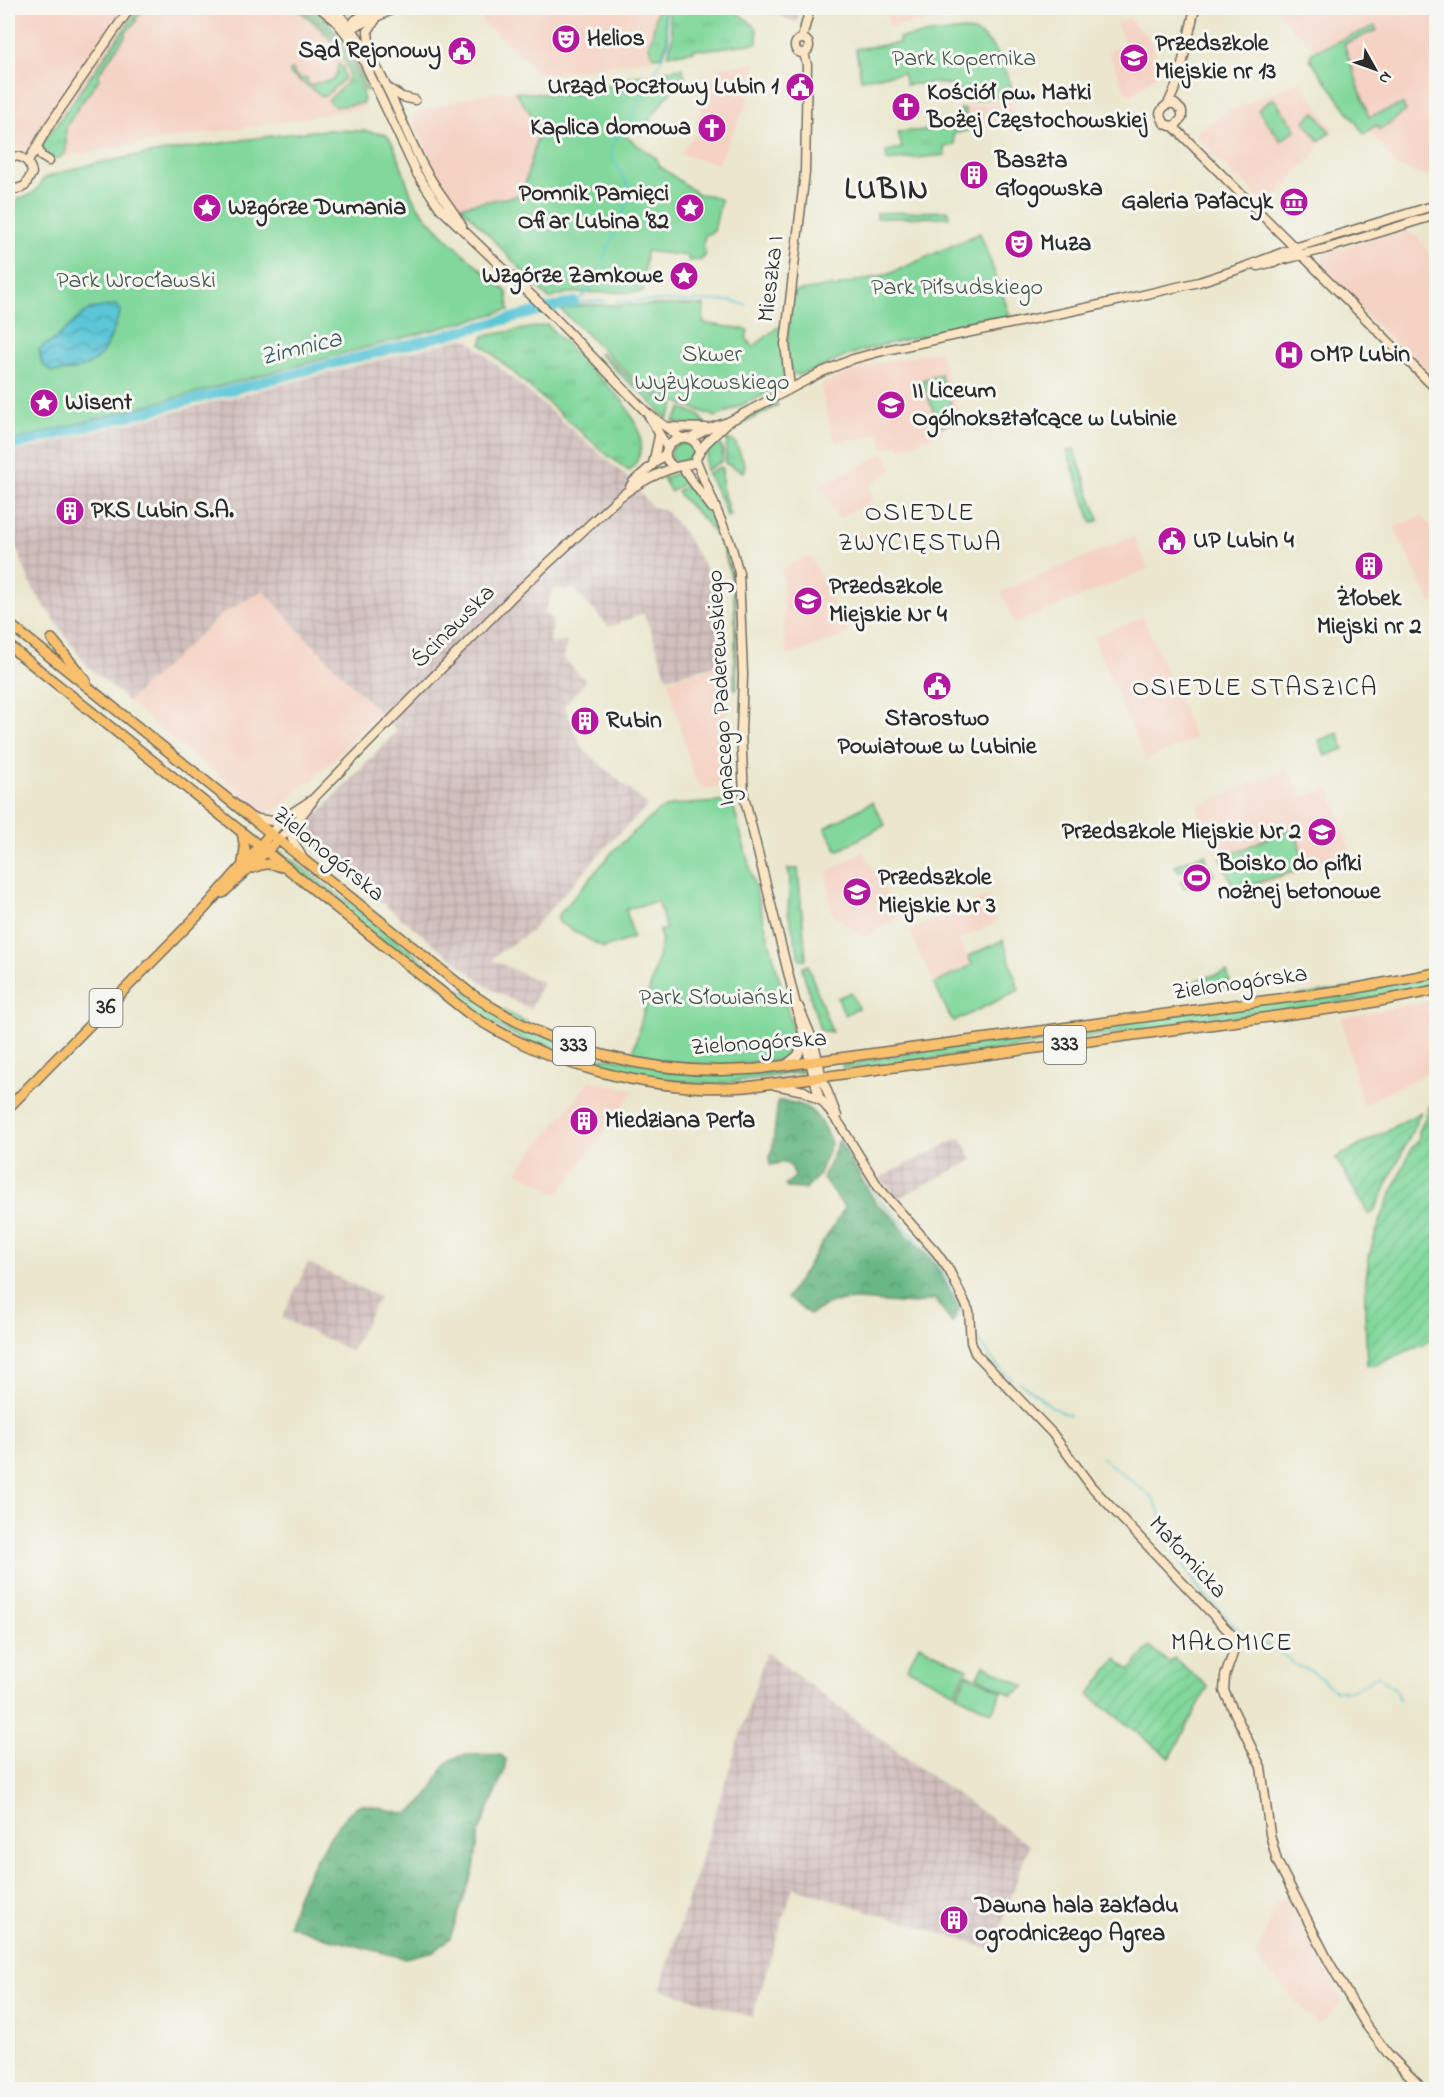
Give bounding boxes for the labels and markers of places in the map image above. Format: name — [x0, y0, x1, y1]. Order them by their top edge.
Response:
place label: Helios — [587, 22, 645, 57]
theatre icon: Helios — [550, 23, 582, 55]
place label: Przedszkole Miejskie nr 13 — [1155, 27, 1276, 90]
place label: Sąd Rejonowy — [298, 34, 441, 70]
public building icon: Sąd Rejonowy — [446, 35, 478, 67]
school or university icon: Przedszkole Miejskie nr 13 — [1118, 42, 1150, 74]
place label: Urząd Pocztowy Lubin 1 — [548, 70, 779, 106]
public building icon: Urząd Pocztowy Lubin 1 — [784, 71, 816, 103]
place label: Kościół pw. Matki Bożej Częstochowskiej — [926, 76, 1148, 139]
church icon: Kościół pw. Matki Bożej Częstochowskiej — [890, 91, 922, 123]
place label: Kaplica domowa — [530, 111, 691, 146]
church icon: Kaplica domowa — [696, 112, 728, 144]
place label: Baszta Głogowska — [994, 144, 1103, 208]
building icon: Baszta Głogowska — [958, 159, 990, 191]
place label: Pomnik Pamięci Ofiar Lubina ’82 — [518, 177, 669, 240]
place label: Galeria Pałacyk — [1121, 185, 1273, 221]
museum icon: Galeria Pałacyk — [1278, 186, 1310, 218]
place label: Wzgórze Dumania — [228, 191, 406, 227]
place icon: Wzgórze Dumania — [191, 192, 223, 224]
place icon: Pomnik Pamięci Ofiar Lubina ’82 — [674, 192, 706, 224]
place label: Muza — [1040, 227, 1091, 262]
theatre icon: Muza — [1003, 228, 1035, 260]
place label: Wzgórze Zamkowe — [482, 259, 664, 295]
place icon: Wzgórze Zamkowe — [668, 260, 700, 292]
place label: OMP Lubin — [1310, 338, 1410, 373]
hospital icon: OMP Lubin — [1273, 339, 1305, 371]
place label: II Liceum Ogólnokształcące w Lubinie — [912, 374, 1178, 438]
place label: Wisent — [65, 386, 133, 421]
place icon: Wisent — [28, 387, 60, 419]
school or university icon: II Liceum Ogólnokształcące w Lubinie — [875, 389, 907, 421]
place label: PKS Lubin S.A. — [91, 494, 234, 529]
building icon: PKS Lubin S.A. — [54, 495, 86, 527]
place label: UP Lubin 4 — [1193, 524, 1294, 559]
public building icon: UP Lubin 4 — [1156, 525, 1188, 557]
building icon: Żłobek Miejski nr 2 — [1353, 550, 1385, 582]
place label: Przedszkole Miejskie Nr 4 — [829, 570, 947, 633]
place label: Żłobek Miejski nr 2 — [1317, 582, 1421, 645]
school or university icon: Przedszkole Miejskie Nr 4 — [792, 585, 824, 617]
public building icon: Starostwo Powiatowe w Lubinie — [921, 670, 953, 702]
place label: Starostwo Powiatowe w Lubinie — [837, 702, 1038, 765]
place label: Rubin — [606, 704, 662, 739]
building icon: Rubin — [569, 705, 601, 737]
place label: Przedszkole Miejskie Nr 2 — [1062, 815, 1301, 850]
school or university icon: Przedszkole Miejskie Nr 2 — [1306, 816, 1338, 848]
place label: Boisko do piłki nożnej betonowe — [1217, 847, 1382, 910]
place label: Przedszkole Miejskie Nr 3 — [878, 861, 996, 924]
sports icon: Boisko do piłki nożnej betonowe — [1181, 862, 1213, 894]
school or university icon: Przedszkole Miejskie Nr 3 — [841, 876, 873, 908]
place label: Miedziana Perła — [605, 1104, 755, 1139]
building icon: Miedziana Perła — [568, 1105, 600, 1137]
place label: Dawna hala zakładu ogrodniczego Agrea — [974, 1889, 1179, 1953]
building icon: Dawna hala zakładu ogrodniczego Agrea — [938, 1904, 970, 1936]

